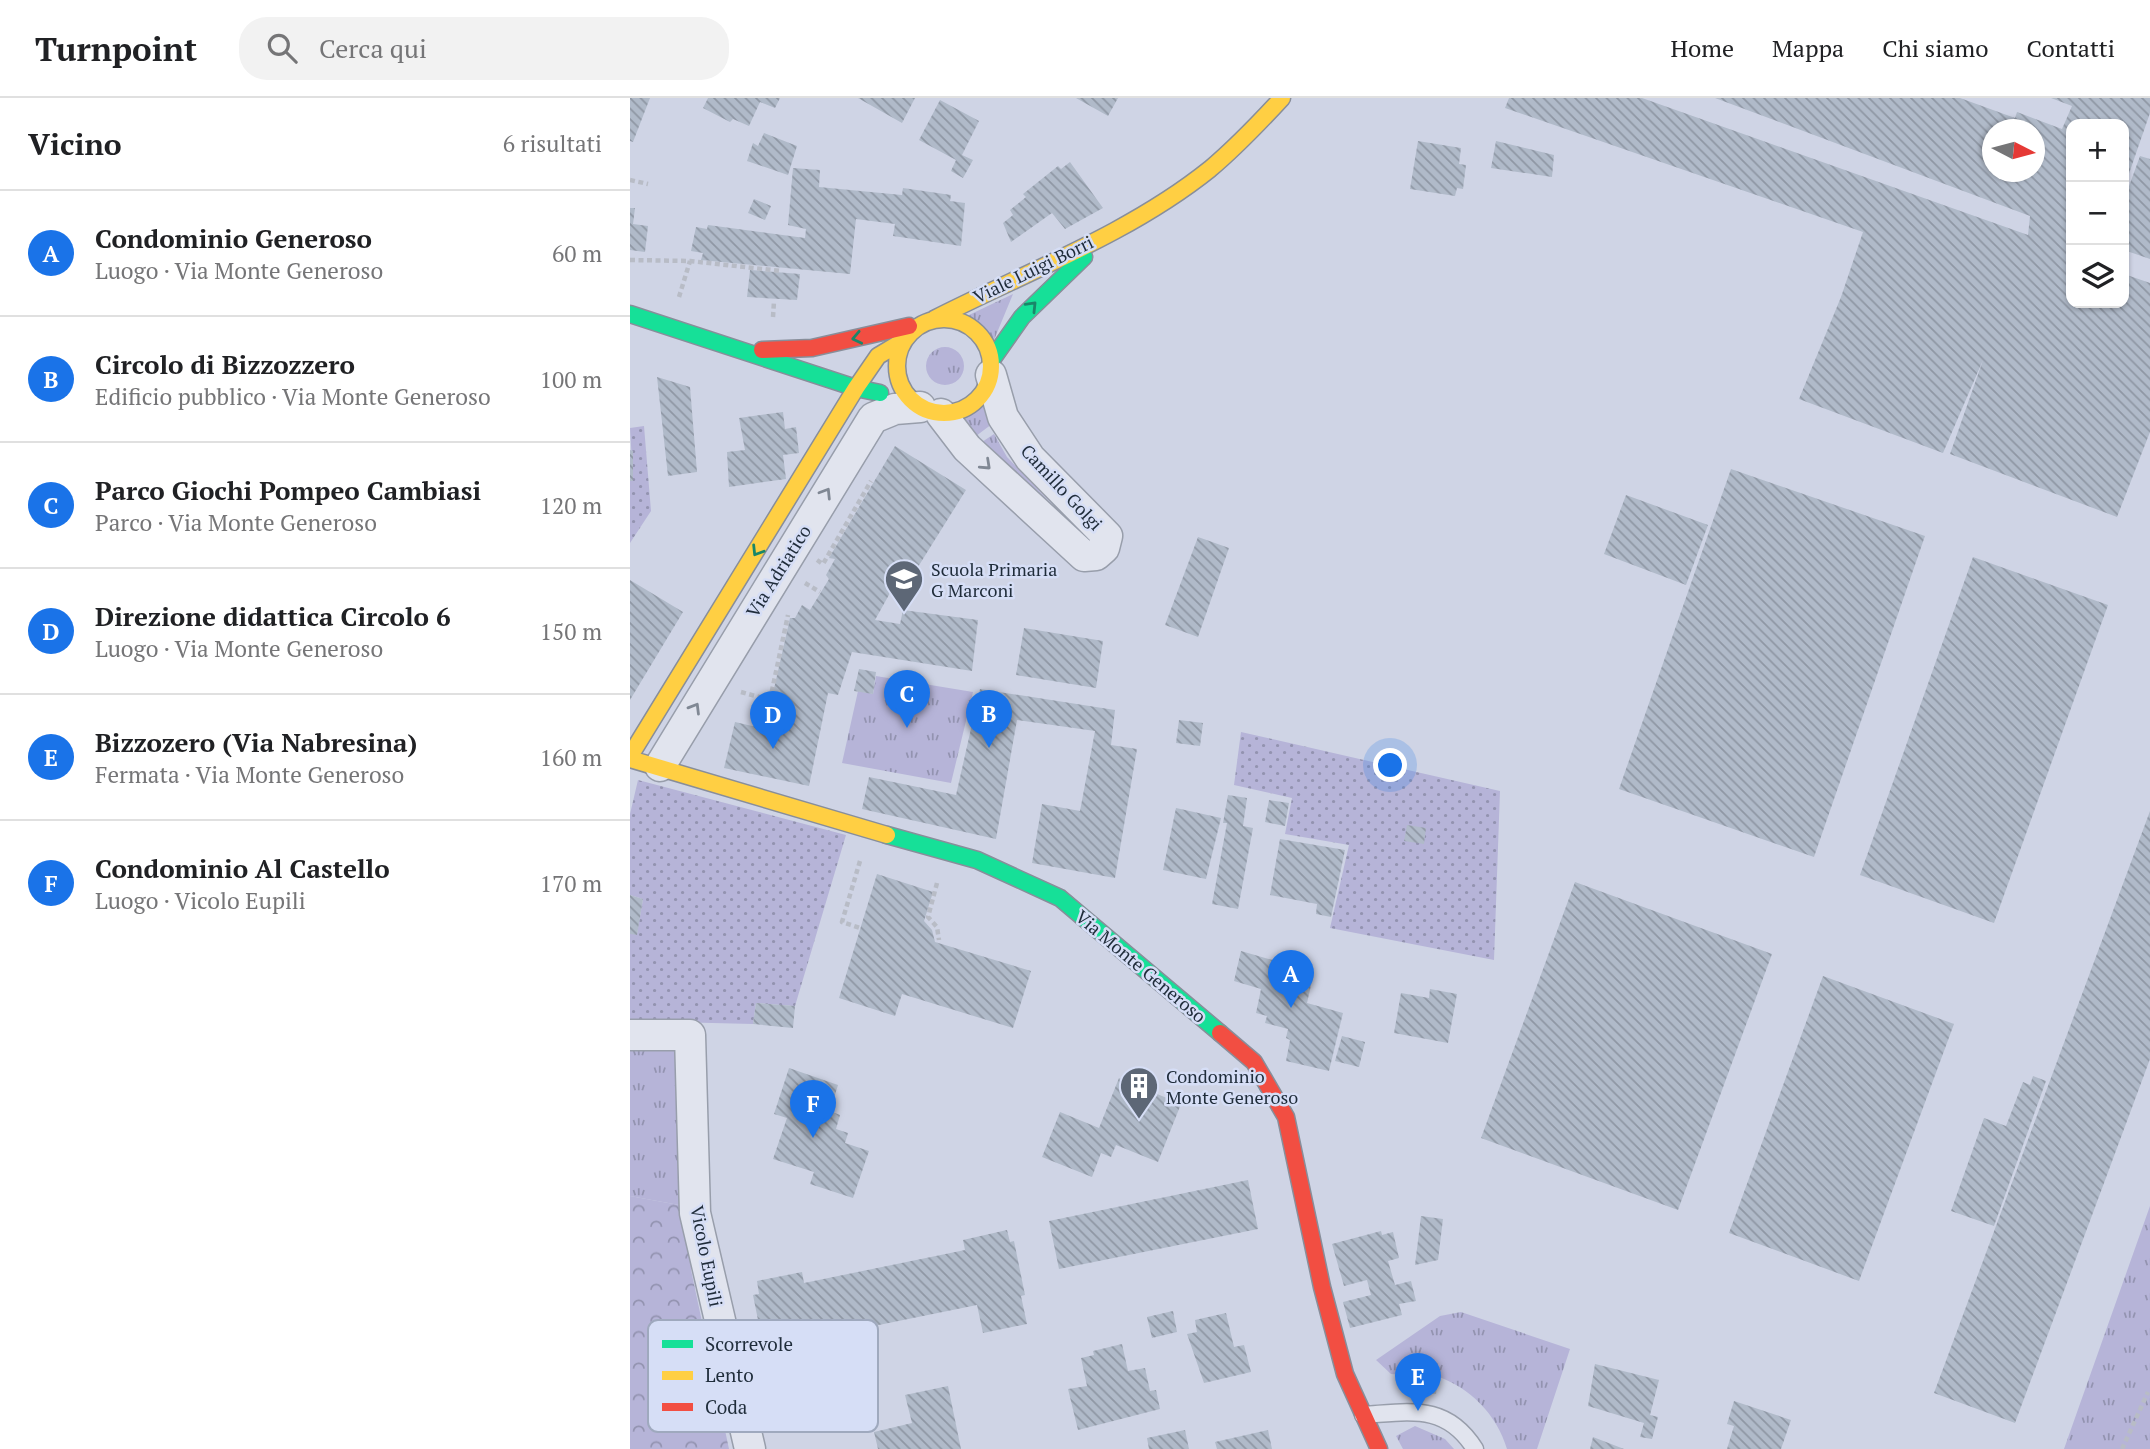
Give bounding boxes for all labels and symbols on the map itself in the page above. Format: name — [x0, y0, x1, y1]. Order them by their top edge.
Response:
north arrow — [1982, 119, 2045, 182]
street label: Viale Luigi Borri — [969, 230, 1097, 308]
one-way arrow — [1024, 302, 1037, 315]
one-way arrow — [851, 330, 863, 344]
street label: Camillo Golgi — [1016, 439, 1108, 535]
one-way arrow — [978, 457, 991, 470]
one-way arrow — [818, 487, 831, 500]
street label: Via Adriatico — [740, 520, 816, 622]
one-way arrow — [753, 544, 766, 557]
place label: Scuola Primaria G Marconi — [931, 557, 1057, 602]
school or university icon: Scuola Primaria G Marconi — [883, 558, 925, 613]
pin: C — [884, 670, 930, 728]
pin: B — [966, 690, 1012, 748]
pin: D — [750, 691, 796, 749]
one-way arrow — [687, 702, 700, 715]
your location — [1373, 748, 1407, 782]
street label: Via Monte Generoso — [1071, 904, 1211, 1028]
pin: A — [1268, 950, 1314, 1008]
place label: Condominio Monte Generoso — [1166, 1064, 1298, 1109]
building icon: Condominio Monte Generoso — [1118, 1065, 1160, 1120]
pin: F — [790, 1080, 836, 1138]
street label: Vicolo Eupili — [685, 1203, 729, 1309]
legend — [648, 1320, 878, 1432]
text: Scorrevole — [705, 1331, 793, 1356]
pin: E — [1395, 1353, 1441, 1411]
text: Lento — [705, 1362, 754, 1387]
text: Coda — [705, 1394, 748, 1419]

